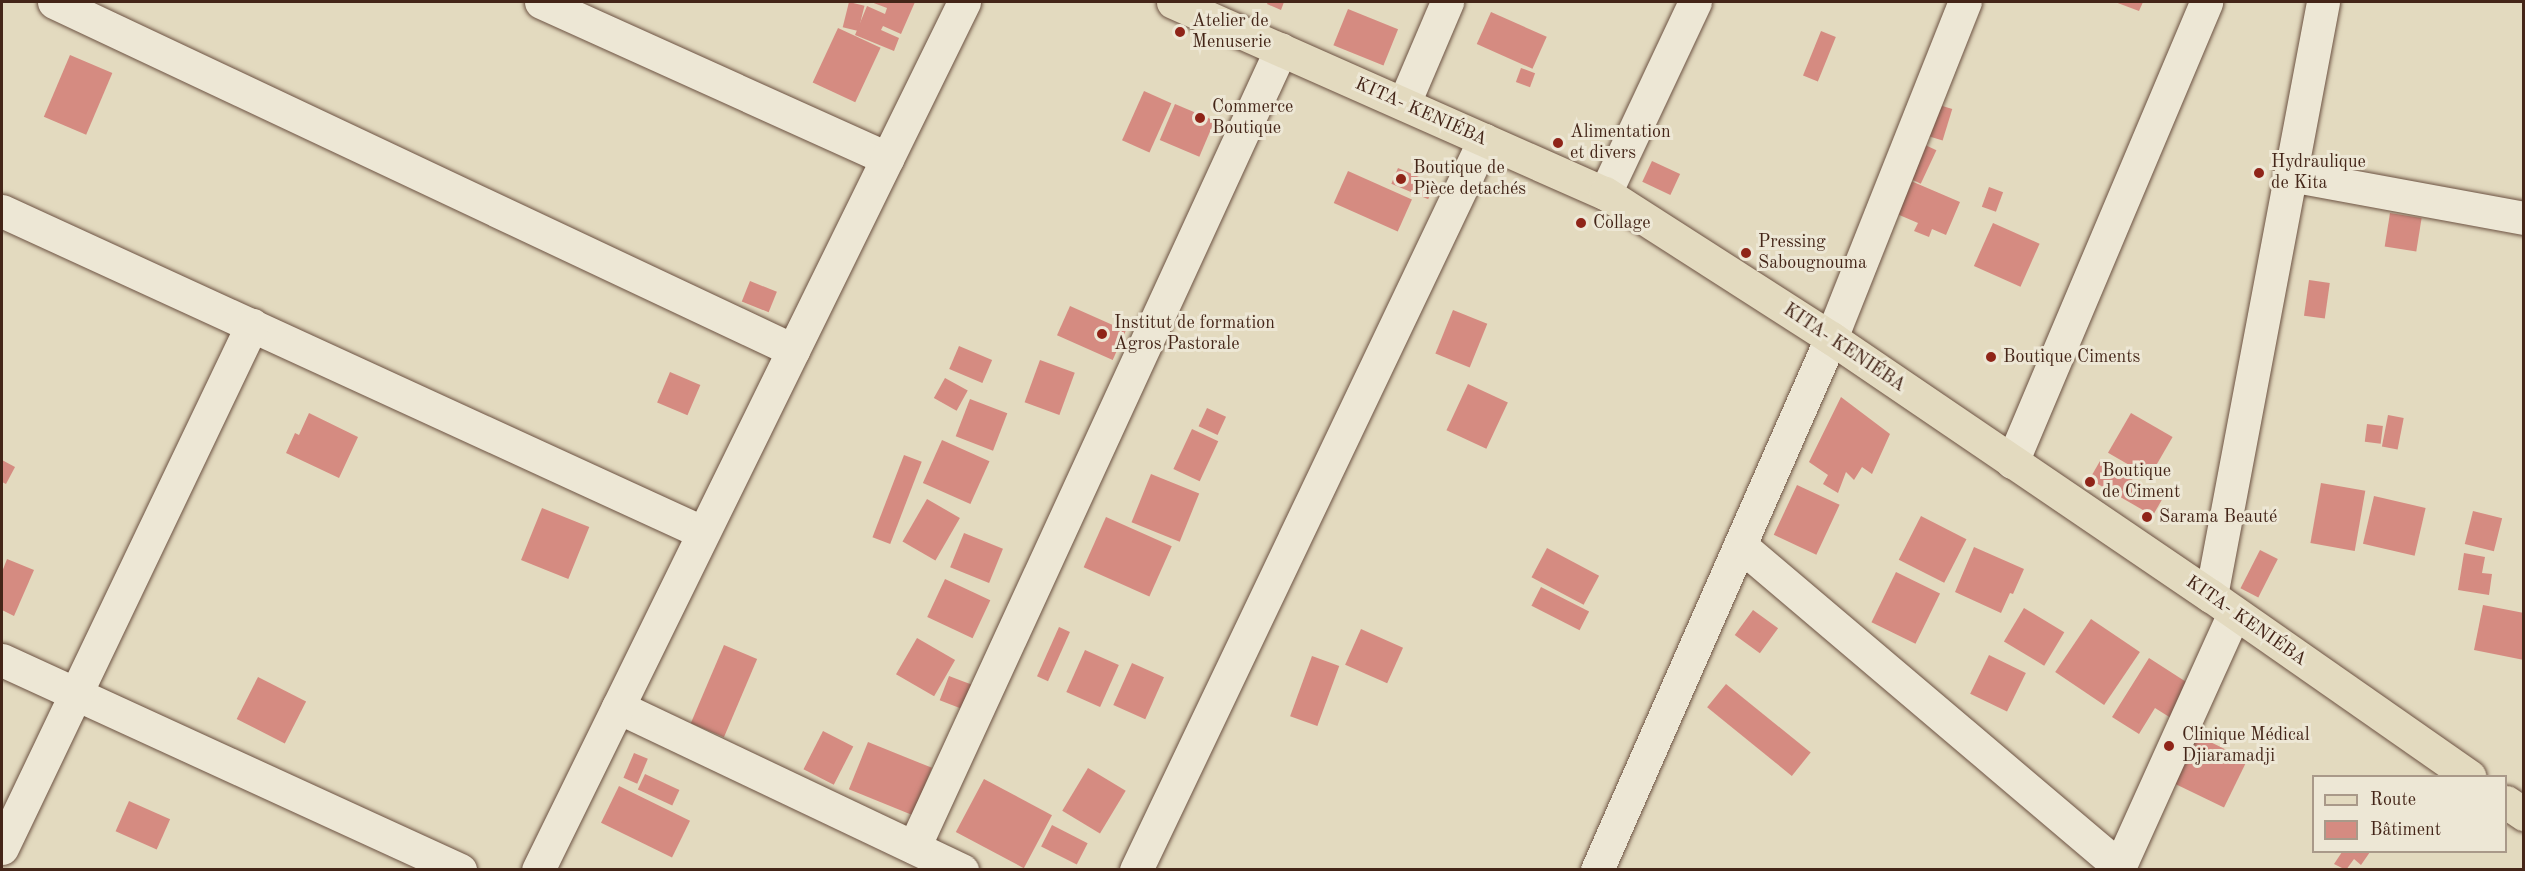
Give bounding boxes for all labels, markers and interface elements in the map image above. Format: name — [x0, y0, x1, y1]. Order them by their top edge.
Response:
place label: Atelier de Menuserie — [1192, 11, 1271, 54]
marker: Atelier de Menuserie — [1173, 25, 1187, 39]
street label: KITA- KENIÉBA — [1352, 73, 1490, 151]
place label: Commerce Boutique — [1212, 97, 1293, 140]
marker: Commerce Boutique — [1193, 111, 1207, 125]
place label: Alimentation et divers — [1570, 122, 1671, 164]
marker: Alimentation et divers — [1551, 136, 1565, 150]
place label: Hydraulique de Kita — [2271, 152, 2366, 195]
place label: Boutique de Pièce detachés — [1413, 158, 1526, 201]
marker: Hydraulique de Kita — [2252, 166, 2266, 180]
marker: Boutique de Pièce detachés — [1394, 172, 1408, 186]
place label: Collage — [1593, 212, 1651, 234]
marker: Collage — [1574, 216, 1588, 230]
place label: Pressing Sabougnouma — [1758, 232, 1867, 274]
marker: Pressing Sabougnouma — [1739, 246, 1753, 260]
street label: KITA- KENIÉBA — [1779, 299, 1909, 397]
place label: Institut de formation Agros Pastorale — [1114, 313, 1275, 356]
marker: Institut de formation Agros Pastorale — [1095, 327, 1109, 341]
place label: Boutique Ciments — [2003, 346, 2140, 368]
marker: Boutique Ciments — [1984, 350, 1998, 364]
place label: Boutique de Ciment — [2102, 461, 2180, 504]
marker: Boutique de Ciment — [2083, 475, 2097, 489]
place label: Sarama Beauté — [2159, 506, 2277, 528]
marker: Sarama Beauté — [2140, 510, 2154, 524]
street label: KITA- KENIÉBA — [2181, 571, 2311, 671]
place label: Clinique Médical Djiaramadji — [2182, 725, 2310, 768]
marker: Clinique Médical Djiaramadji — [2160, 737, 2178, 755]
legend — [2312, 775, 2507, 853]
text: Route — [2370, 791, 2416, 809]
text: Bâtiment — [2370, 821, 2441, 839]

